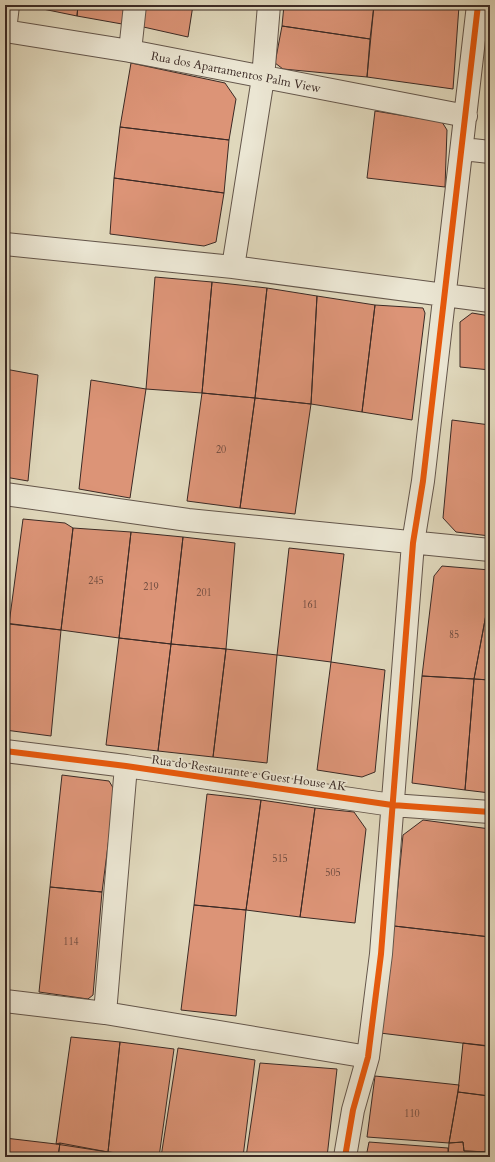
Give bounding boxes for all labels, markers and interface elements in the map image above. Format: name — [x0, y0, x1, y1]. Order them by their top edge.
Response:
street label: Rua dos Apartamentos Palm View — [150, 48, 323, 96]
house number: 20 — [216, 443, 226, 457]
house number: 245 — [88, 574, 104, 588]
house number: 219 — [143, 580, 159, 594]
house number: 201 — [196, 586, 212, 600]
house number: 161 — [302, 598, 318, 612]
house number: 85 — [449, 628, 459, 642]
street label: Rua do Restaurante e Guest House AK — [151, 751, 347, 795]
house number: 515 — [272, 852, 288, 866]
house number: 505 — [325, 866, 341, 880]
house number: 114 — [63, 935, 79, 949]
house number: 110 — [404, 1107, 420, 1121]

